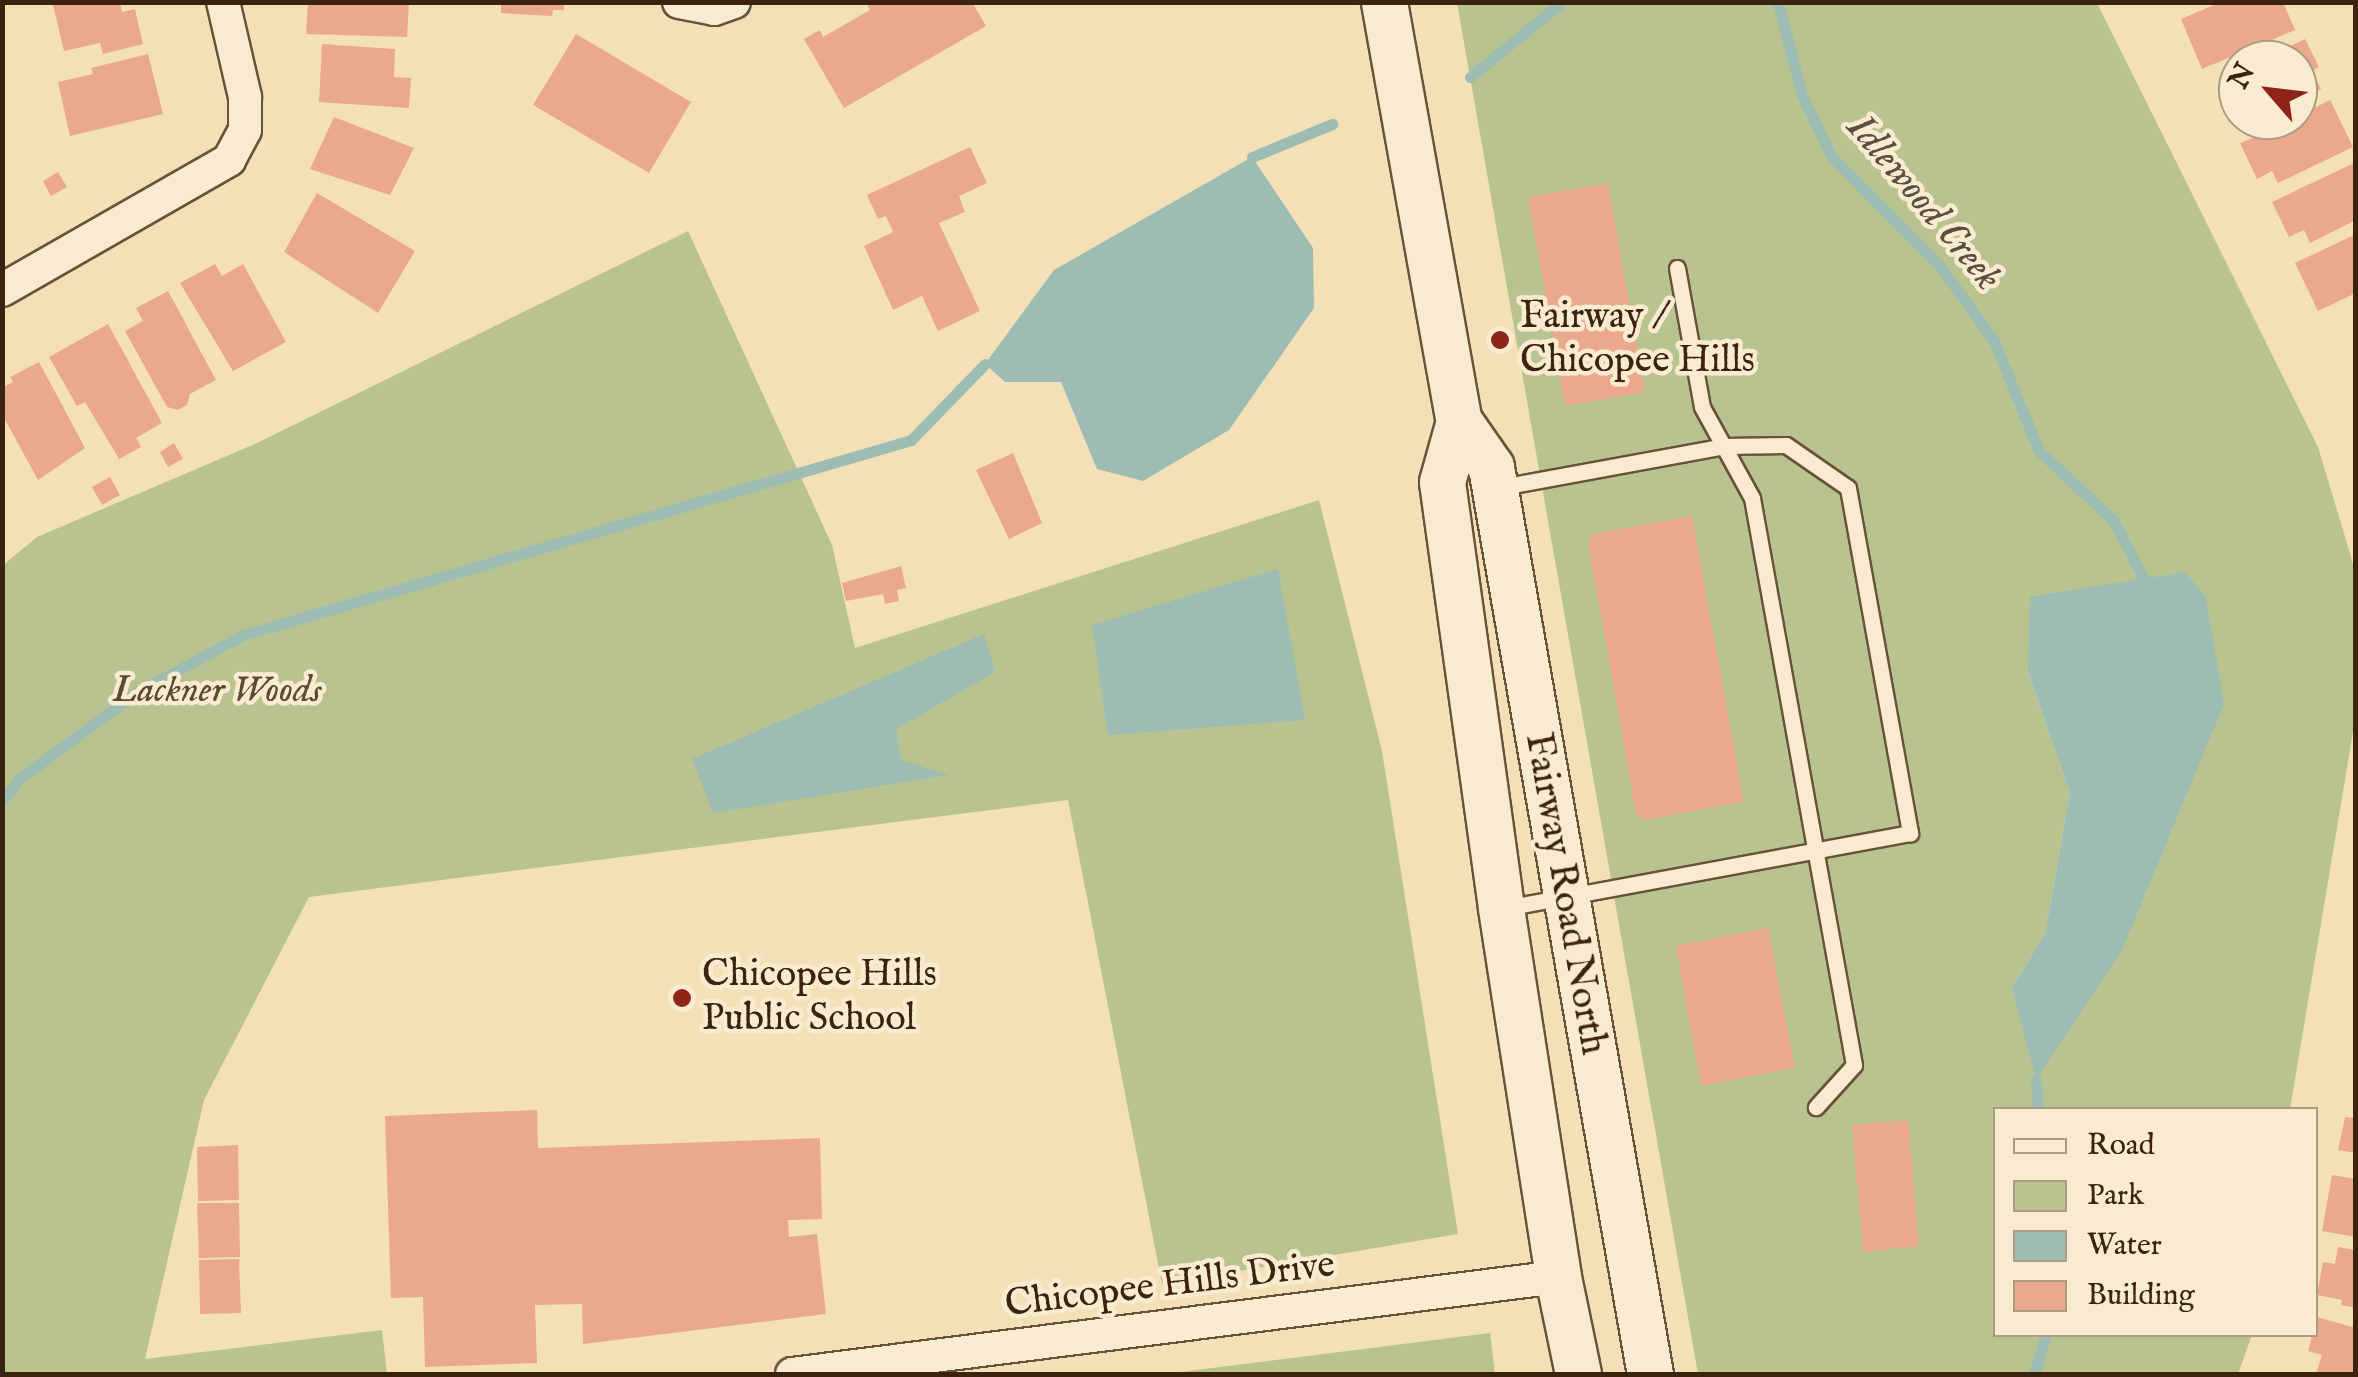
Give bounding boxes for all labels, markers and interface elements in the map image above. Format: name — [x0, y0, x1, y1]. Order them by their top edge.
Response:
north arrow — [2218, 40, 2318, 140]
text: N — [2222, 58, 2264, 96]
water label: Idlewood Creek — [1835, 105, 2011, 301]
place label: Fairway / Chicopee Hills — [1520, 295, 1755, 384]
marker: Fairway / Chicopee Hills — [1489, 329, 1511, 351]
park label: Lackner Woods — [112, 669, 322, 715]
street label: Fairway Road North — [1513, 730, 1615, 1058]
place label: Chicopee Hills Public School — [702, 953, 937, 1042]
marker: Chicopee Hills Public School — [671, 987, 693, 1009]
legend — [1993, 1107, 2318, 1337]
text: Road — [2087, 1127, 2155, 1165]
text: Park — [2087, 1177, 2144, 1215]
text: Water — [2087, 1227, 2162, 1265]
street label: Chicopee Hills Drive — [1003, 1243, 1337, 1329]
text: Building — [2087, 1277, 2195, 1315]

